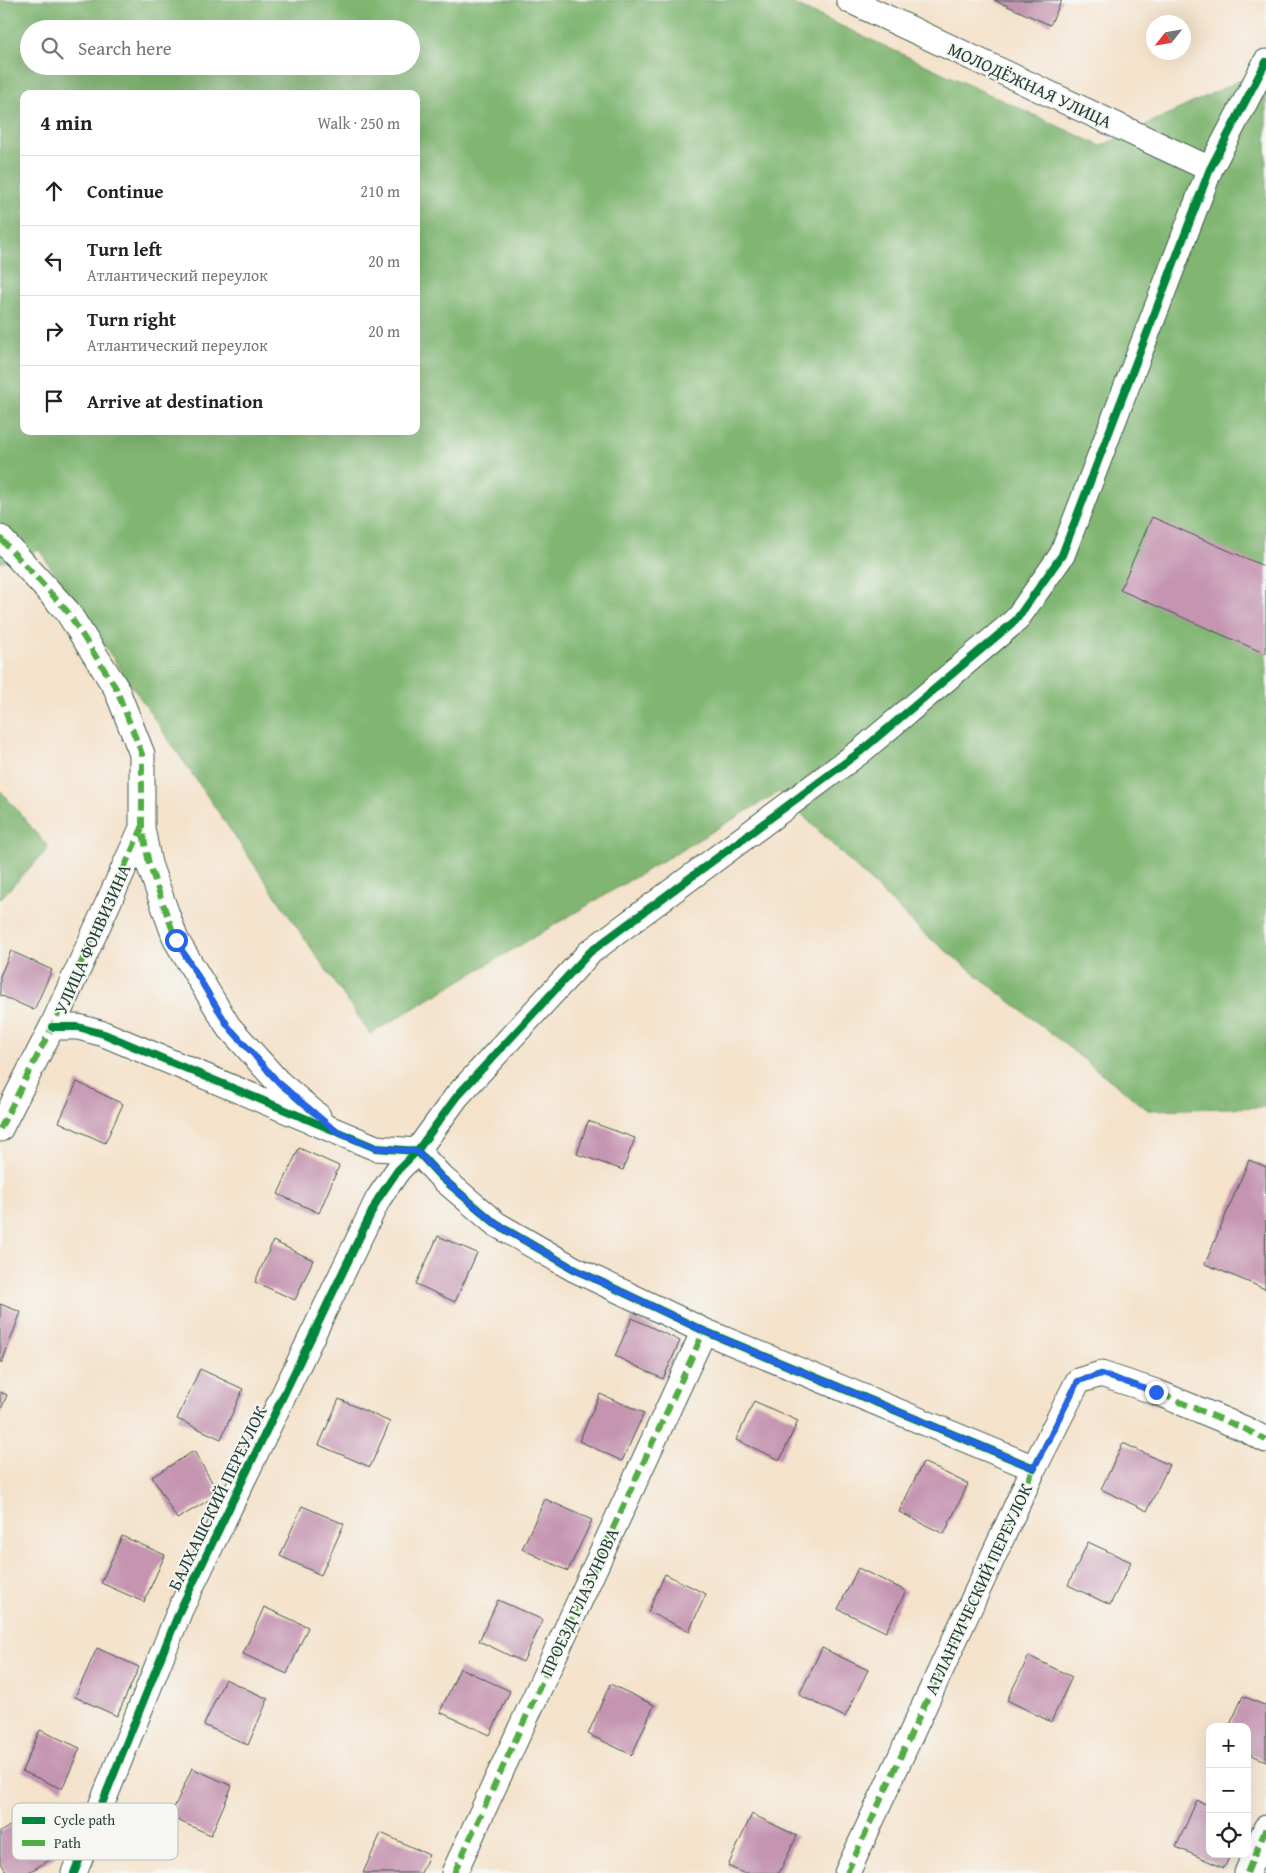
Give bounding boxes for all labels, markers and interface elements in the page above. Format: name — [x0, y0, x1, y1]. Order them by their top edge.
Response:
north arrow — [1146, 15, 1191, 60]
search box — [20, 20, 420, 75]
icon: search — [38, 34, 66, 62]
text: Search here — [78, 34, 172, 62]
street label: МОЛОДЁЖНАЯ УЛИЦА — [943, 35, 1117, 135]
text: 4 min — [40, 107, 92, 138]
text: Walk · 250 m — [317, 111, 400, 135]
icon: ahead — [40, 177, 68, 205]
text: Continue — [87, 177, 164, 205]
text: 210 m — [360, 179, 400, 203]
text: Turn left — [87, 235, 162, 263]
icon: left — [40, 247, 68, 275]
text: 20 m — [368, 249, 400, 273]
text: Атлантический переулок — [87, 263, 268, 287]
text: Turn right — [87, 305, 176, 333]
icon: right — [40, 317, 68, 345]
text: 20 m — [368, 319, 400, 343]
text: Атлантический переулок — [87, 333, 268, 357]
icon: arrive — [40, 387, 68, 415]
text: Arrive at destination — [87, 387, 263, 415]
street label: УЛИЦА ФОНВИЗИНА — [47, 859, 137, 1019]
route start — [165, 929, 188, 952]
route end — [1145, 1381, 1168, 1404]
street label: БАЛХАШСКИЙ ПЕРЕУЛОК — [160, 1401, 274, 1595]
street label: АТЛАНТИЧЕСКИЙ ПЕРЕУЛОК — [917, 1479, 1039, 1699]
street label: ПРОЕЗД ГЛАЗУНОВА — [533, 1523, 625, 1681]
map controls — [1206, 1723, 1251, 1858]
button: + — [1206, 1723, 1251, 1768]
button: − — [1206, 1768, 1251, 1813]
legend — [12, 1803, 178, 1860]
text: Cycle path — [54, 1810, 115, 1830]
button: locate — [1206, 1813, 1251, 1858]
text: Path — [54, 1833, 81, 1853]

